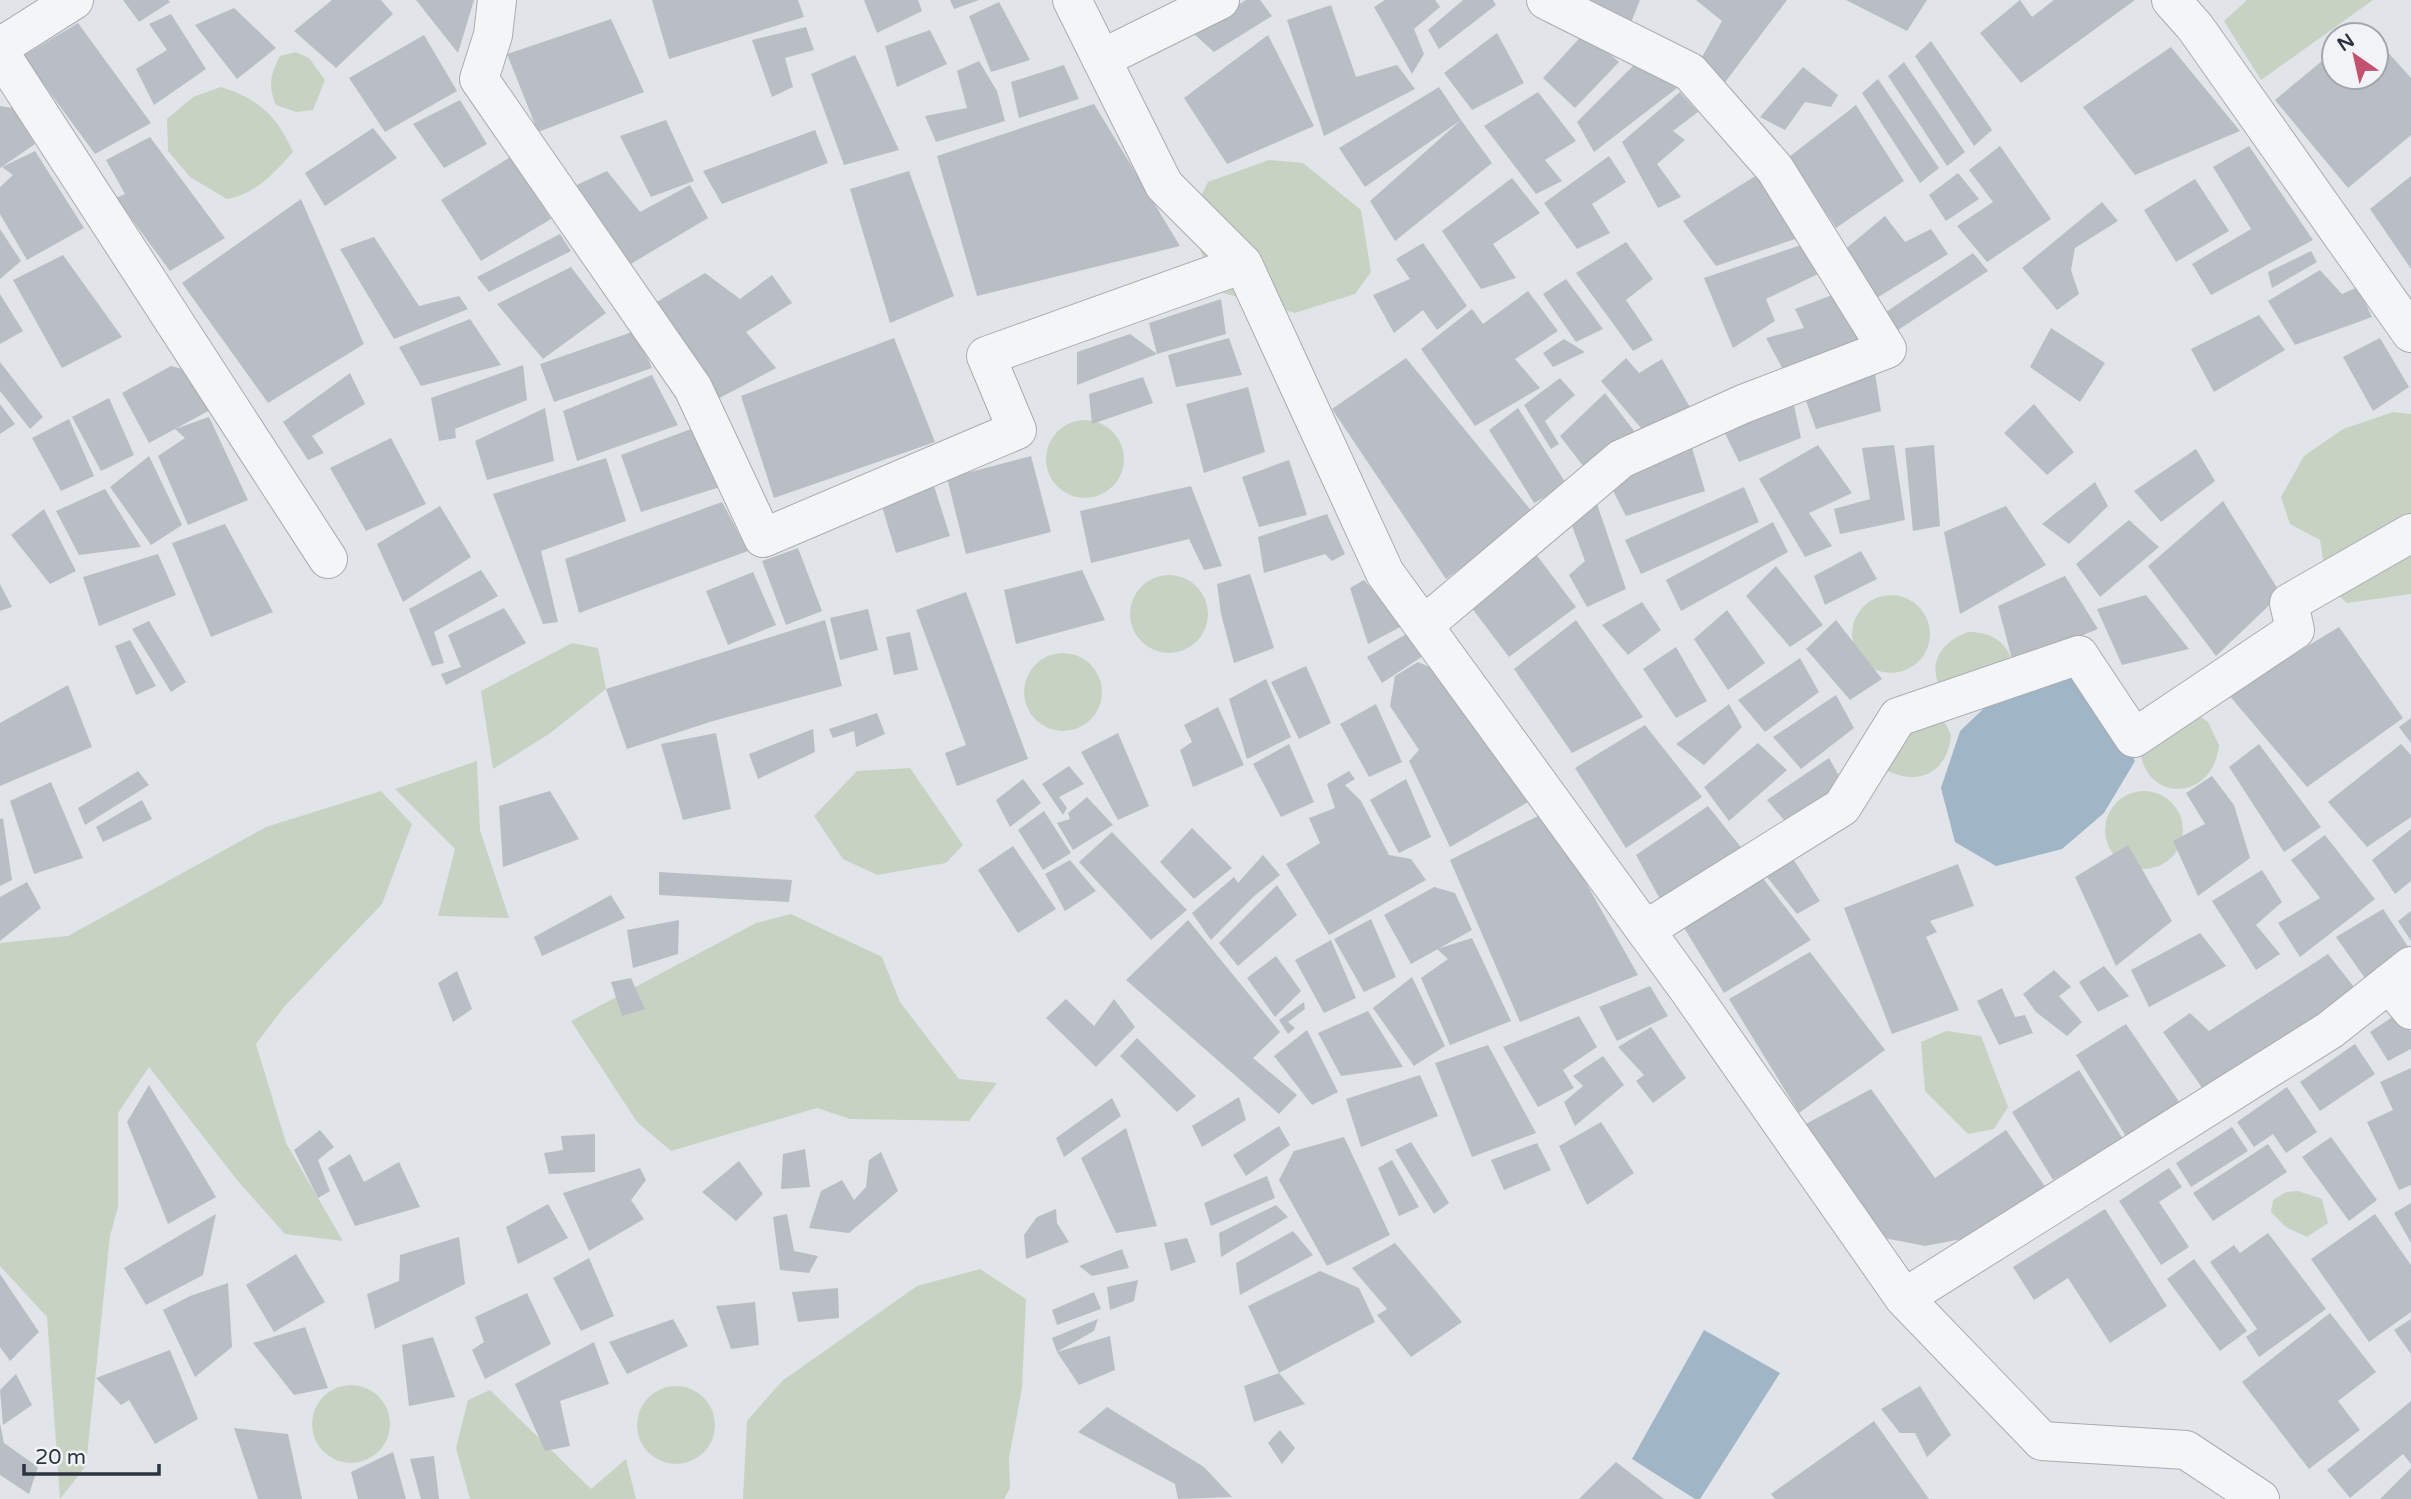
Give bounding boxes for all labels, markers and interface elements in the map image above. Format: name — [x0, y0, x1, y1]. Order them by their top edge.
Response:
north arrow — [2320, 21, 2390, 91]
text: N — [2334, 29, 2359, 56]
scale bar — [24, 1432, 159, 1476]
text: 20 m — [35, 1445, 86, 1470]

